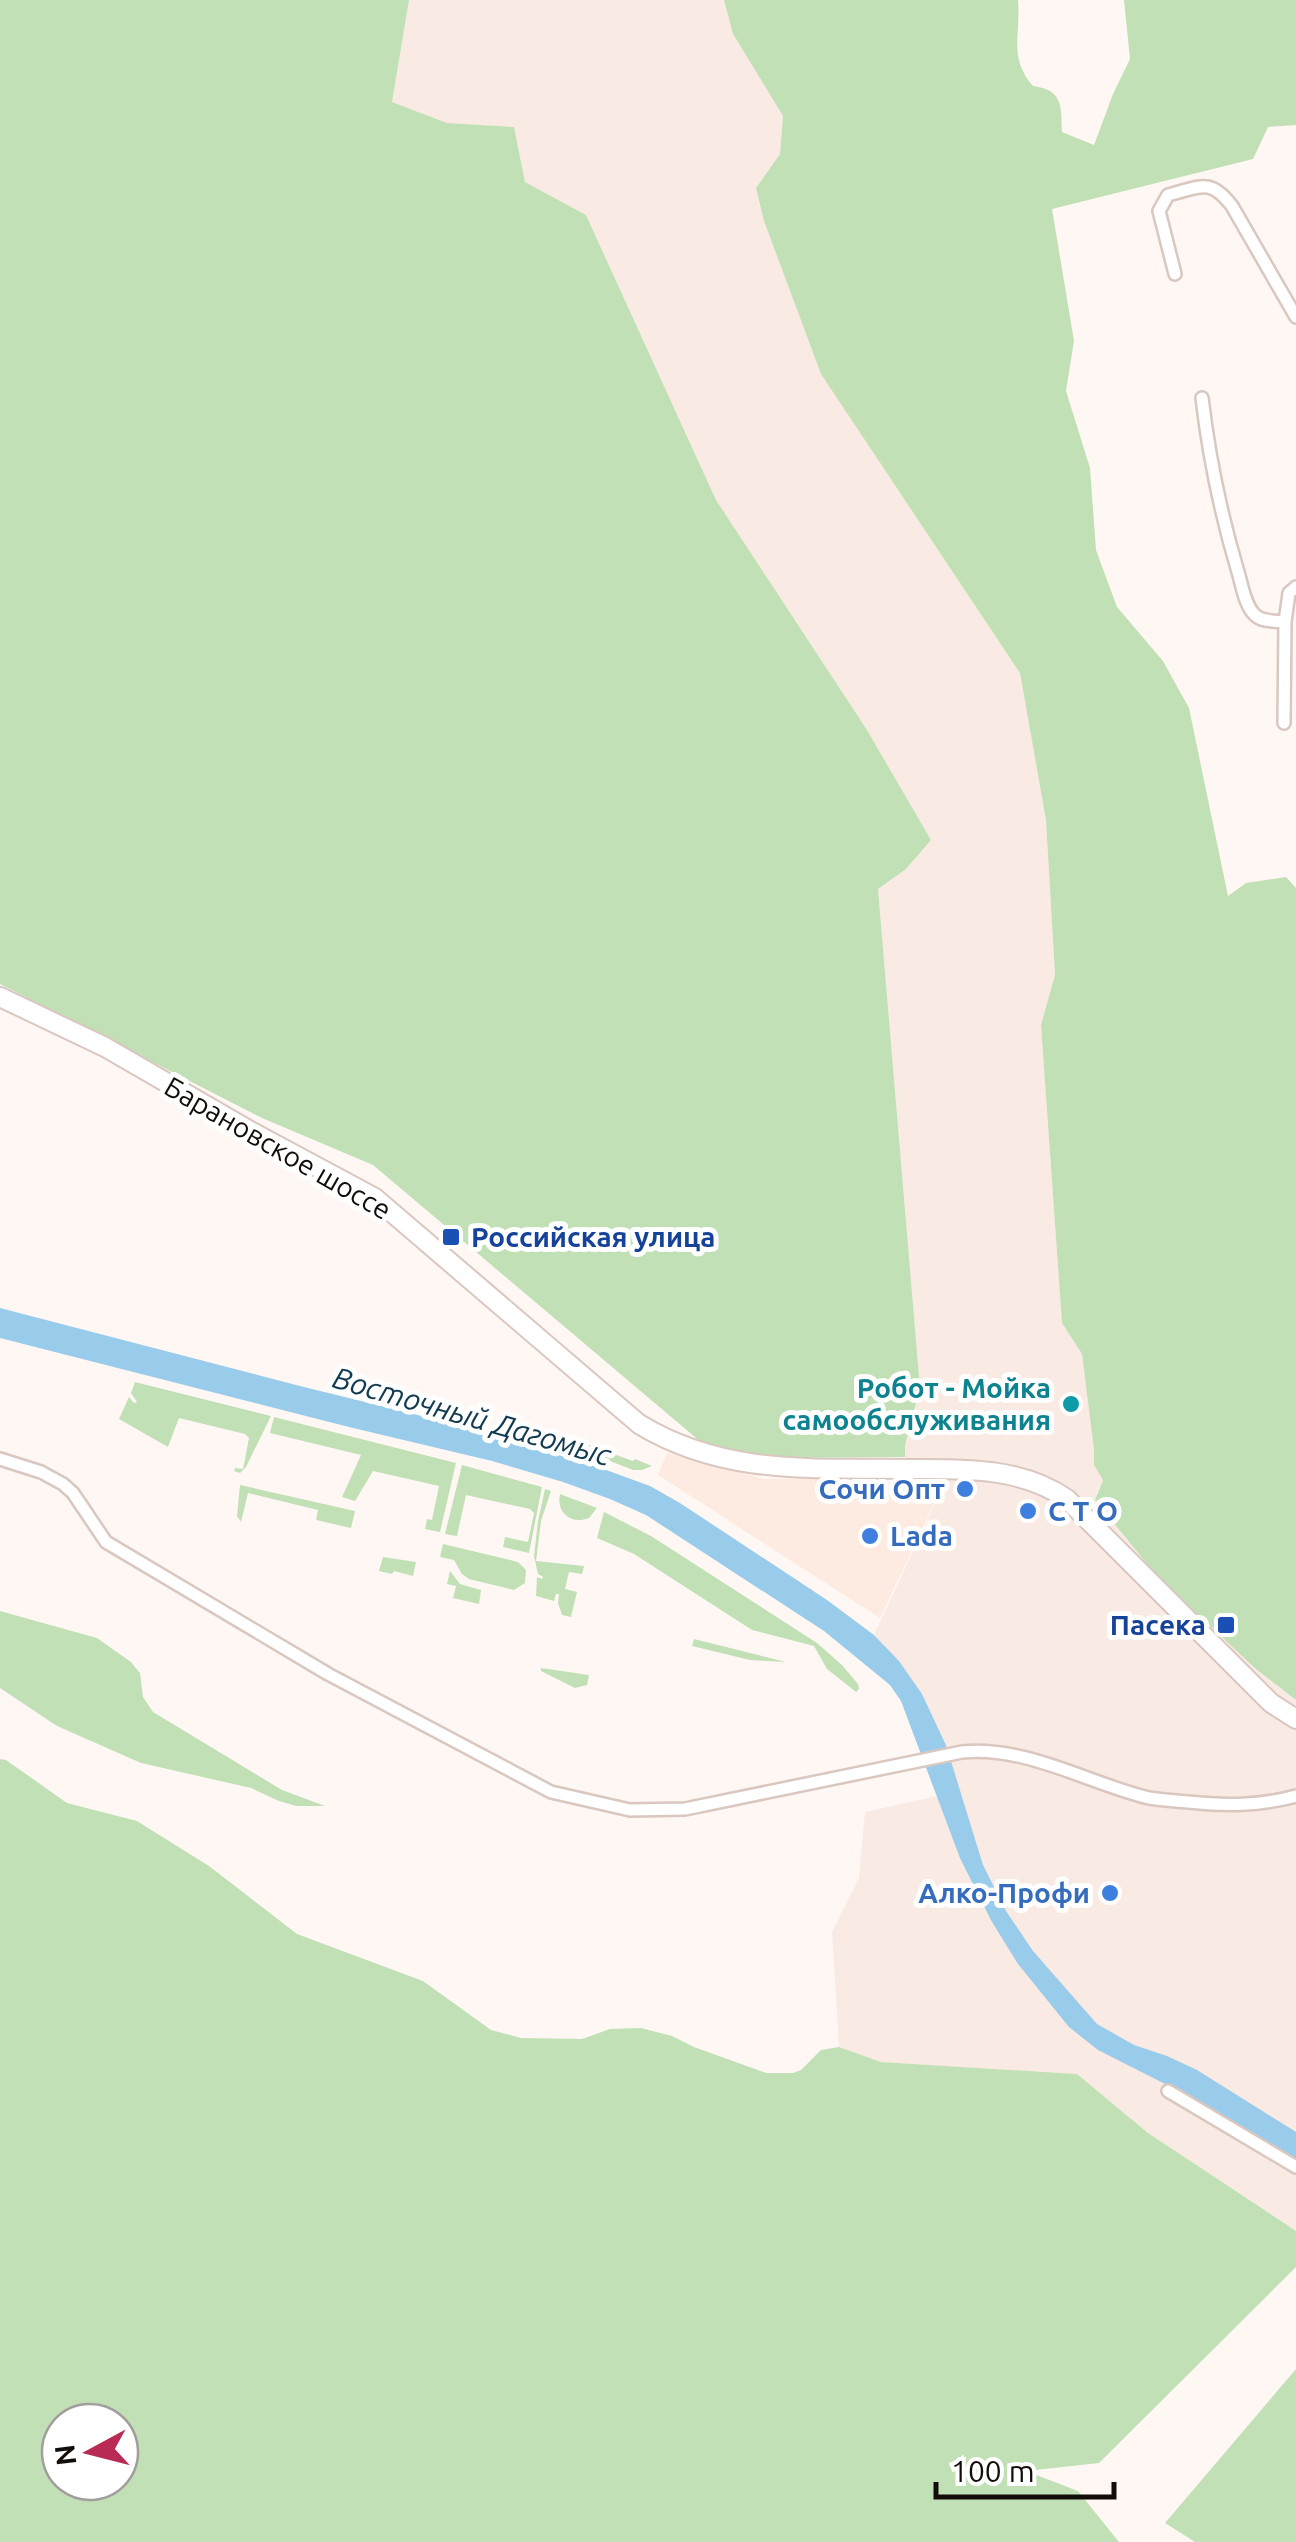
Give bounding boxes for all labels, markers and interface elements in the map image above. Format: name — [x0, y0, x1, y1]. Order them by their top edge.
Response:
street label: Барановское шоссе — [160, 1070, 397, 1225]
place label: Российская улица — [471, 1221, 716, 1252]
marker: Российская улица — [440, 1226, 462, 1248]
water label: Восточный Дагомыс — [329, 1360, 616, 1472]
place label: Робот - Мойка самообслуживания — [783, 1372, 1051, 1435]
marker: Робот - Мойка самообслуживания — [1060, 1393, 1082, 1415]
place label: Сочи Опт — [819, 1473, 945, 1504]
marker: Сочи Опт — [954, 1478, 976, 1500]
place label: С Т О — [1048, 1495, 1118, 1526]
marker: С Т О — [1017, 1500, 1039, 1522]
place label: Lada — [890, 1520, 953, 1551]
marker: Lada — [859, 1525, 881, 1547]
place label: Пасека — [1110, 1609, 1206, 1640]
marker: Пасека — [1215, 1614, 1237, 1636]
place label: Алко-Профи — [918, 1877, 1090, 1908]
marker: Алко-Профи — [1099, 1882, 1121, 1904]
north arrow — [40, 2402, 140, 2502]
scale bar — [936, 2437, 1114, 2499]
text: N — [48, 2443, 81, 2467]
text: 100 m — [951, 2454, 1035, 2488]

